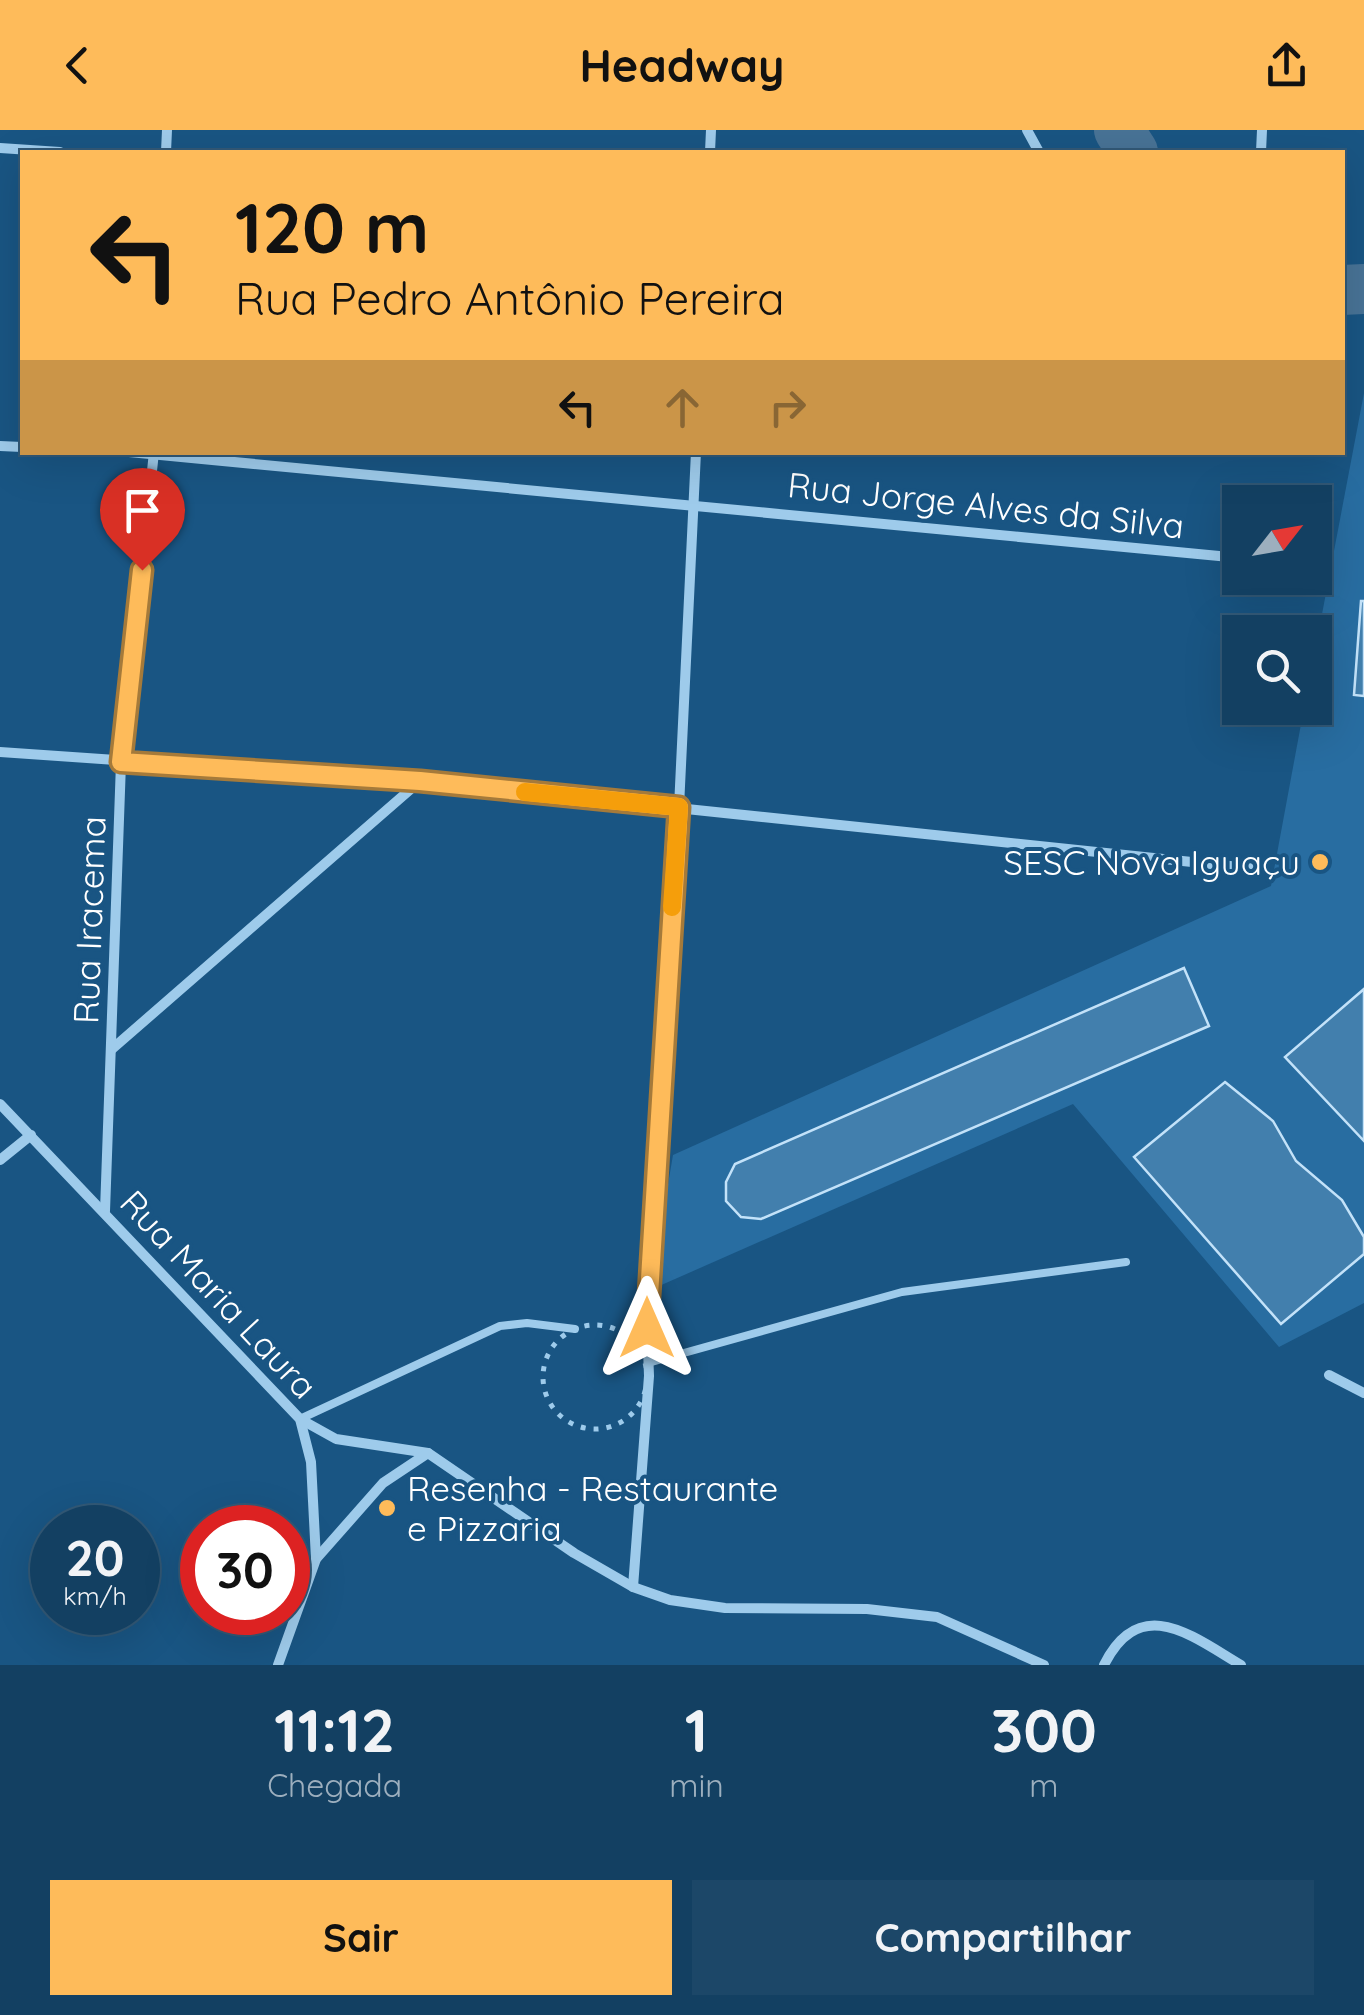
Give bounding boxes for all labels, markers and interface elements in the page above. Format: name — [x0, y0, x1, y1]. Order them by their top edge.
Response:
text: Headway — [579, 37, 785, 93]
icon: back — [50, 38, 105, 93]
icon: share — [1259, 38, 1314, 93]
text: 120 m — [235, 183, 429, 271]
icon: left — [70, 190, 200, 320]
text: Rua Pedro Antônio Pereira — [235, 270, 785, 326]
icon: left — [550, 380, 605, 435]
icon: ahead — [655, 380, 710, 435]
icon: right — [760, 380, 815, 435]
street label: Rua Jorge Alves da Silva — [786, 462, 1186, 548]
pin — [100, 468, 185, 571]
icon: arrive — [115, 483, 170, 538]
north arrow — [1222, 485, 1332, 595]
map controls — [1222, 485, 1332, 725]
button: search — [1222, 615, 1332, 725]
street label: Rua Iracema — [63, 815, 115, 1025]
place label: SESC Nova Iguaçu — [1003, 840, 1300, 884]
marker: SESC Nova Iguaçu — [1309, 851, 1331, 873]
street label: Rua Maria Laura — [111, 1181, 327, 1407]
position arrow — [595, 1276, 699, 1380]
place label: Resenha - Restaurante e Pizzaria — [407, 1466, 778, 1550]
marker: Resenha - Restaurante e Pizzaria — [376, 1497, 398, 1519]
speed limit sign: 30 — [180, 1505, 310, 1635]
text: 20 — [65, 1526, 125, 1589]
text: km/h — [63, 1580, 127, 1611]
text: 11:12 — [274, 1692, 395, 1767]
text: 1 — [685, 1692, 708, 1767]
text: 300 — [991, 1692, 1097, 1767]
text: Chegada — [267, 1765, 402, 1805]
text: min — [669, 1765, 724, 1805]
text: m — [1029, 1765, 1058, 1805]
button: Sair — [50, 1880, 672, 1995]
button: Compartilhar — [692, 1880, 1314, 1995]

